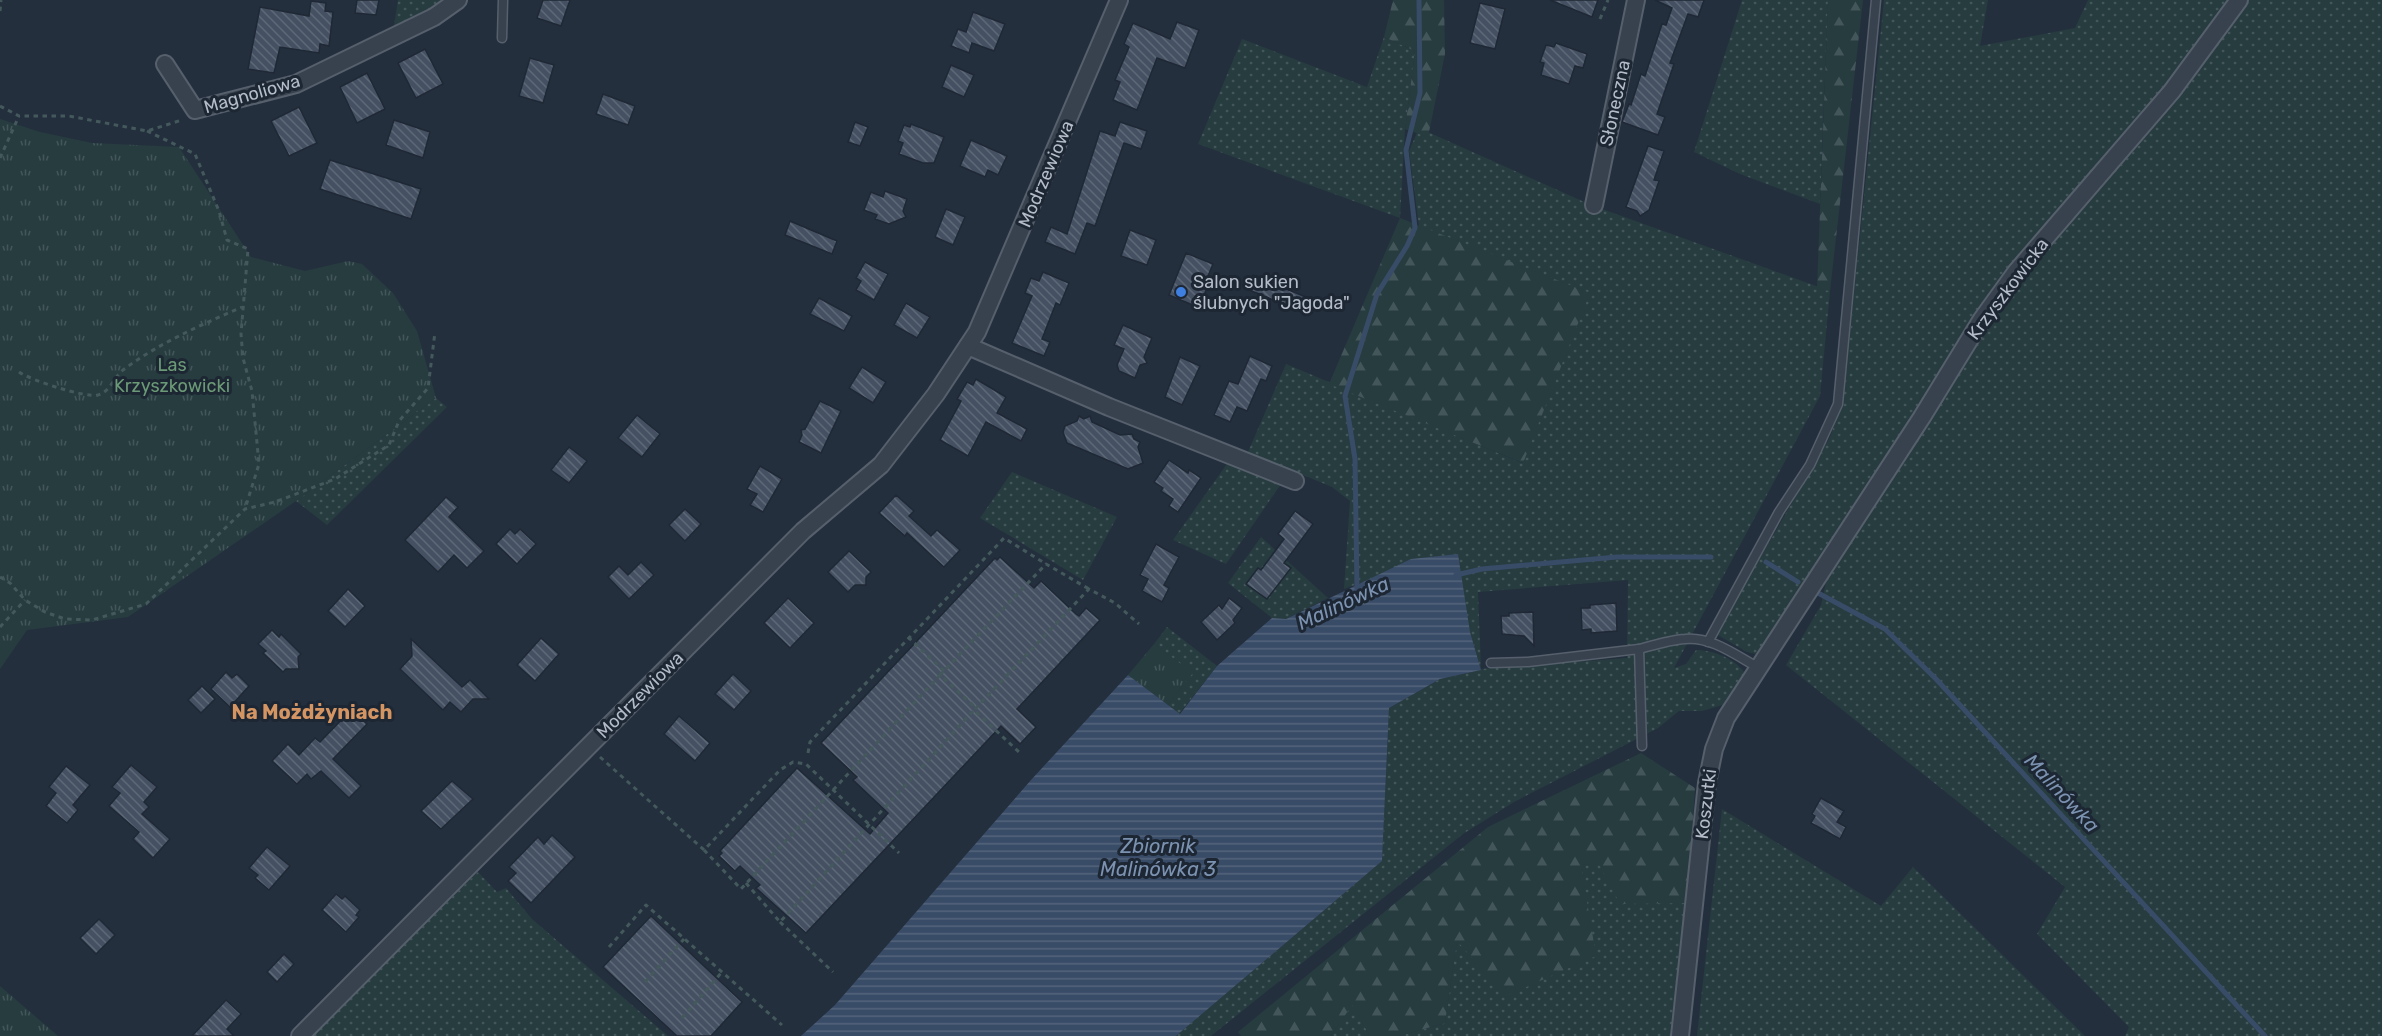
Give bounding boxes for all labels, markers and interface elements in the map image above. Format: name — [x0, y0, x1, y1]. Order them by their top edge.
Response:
street label: Słoneczna — [1595, 58, 1635, 148]
street label: Magnoliowa — [201, 70, 303, 118]
street label: Modrzewiowa — [1014, 117, 1078, 231]
street label: Krzyszkowicka — [1963, 234, 2053, 344]
place label: Salon sukien ślubnych "Jagoda" — [1193, 271, 1350, 314]
marker: Salon sukien ślubnych "Jagoda" — [1174, 285, 1188, 299]
park label: Las Krzyszkowicki — [114, 354, 230, 397]
water label: Malinówka — [1293, 571, 1393, 635]
street label: Modrzewiowa — [592, 647, 688, 743]
district label: Na Możdżyniach — [232, 700, 392, 724]
water label: Malinówka — [2020, 749, 2105, 838]
street label: Koszutki — [1691, 768, 1721, 840]
water label: Zbiornik Malinówka 3 — [1100, 834, 1217, 881]

